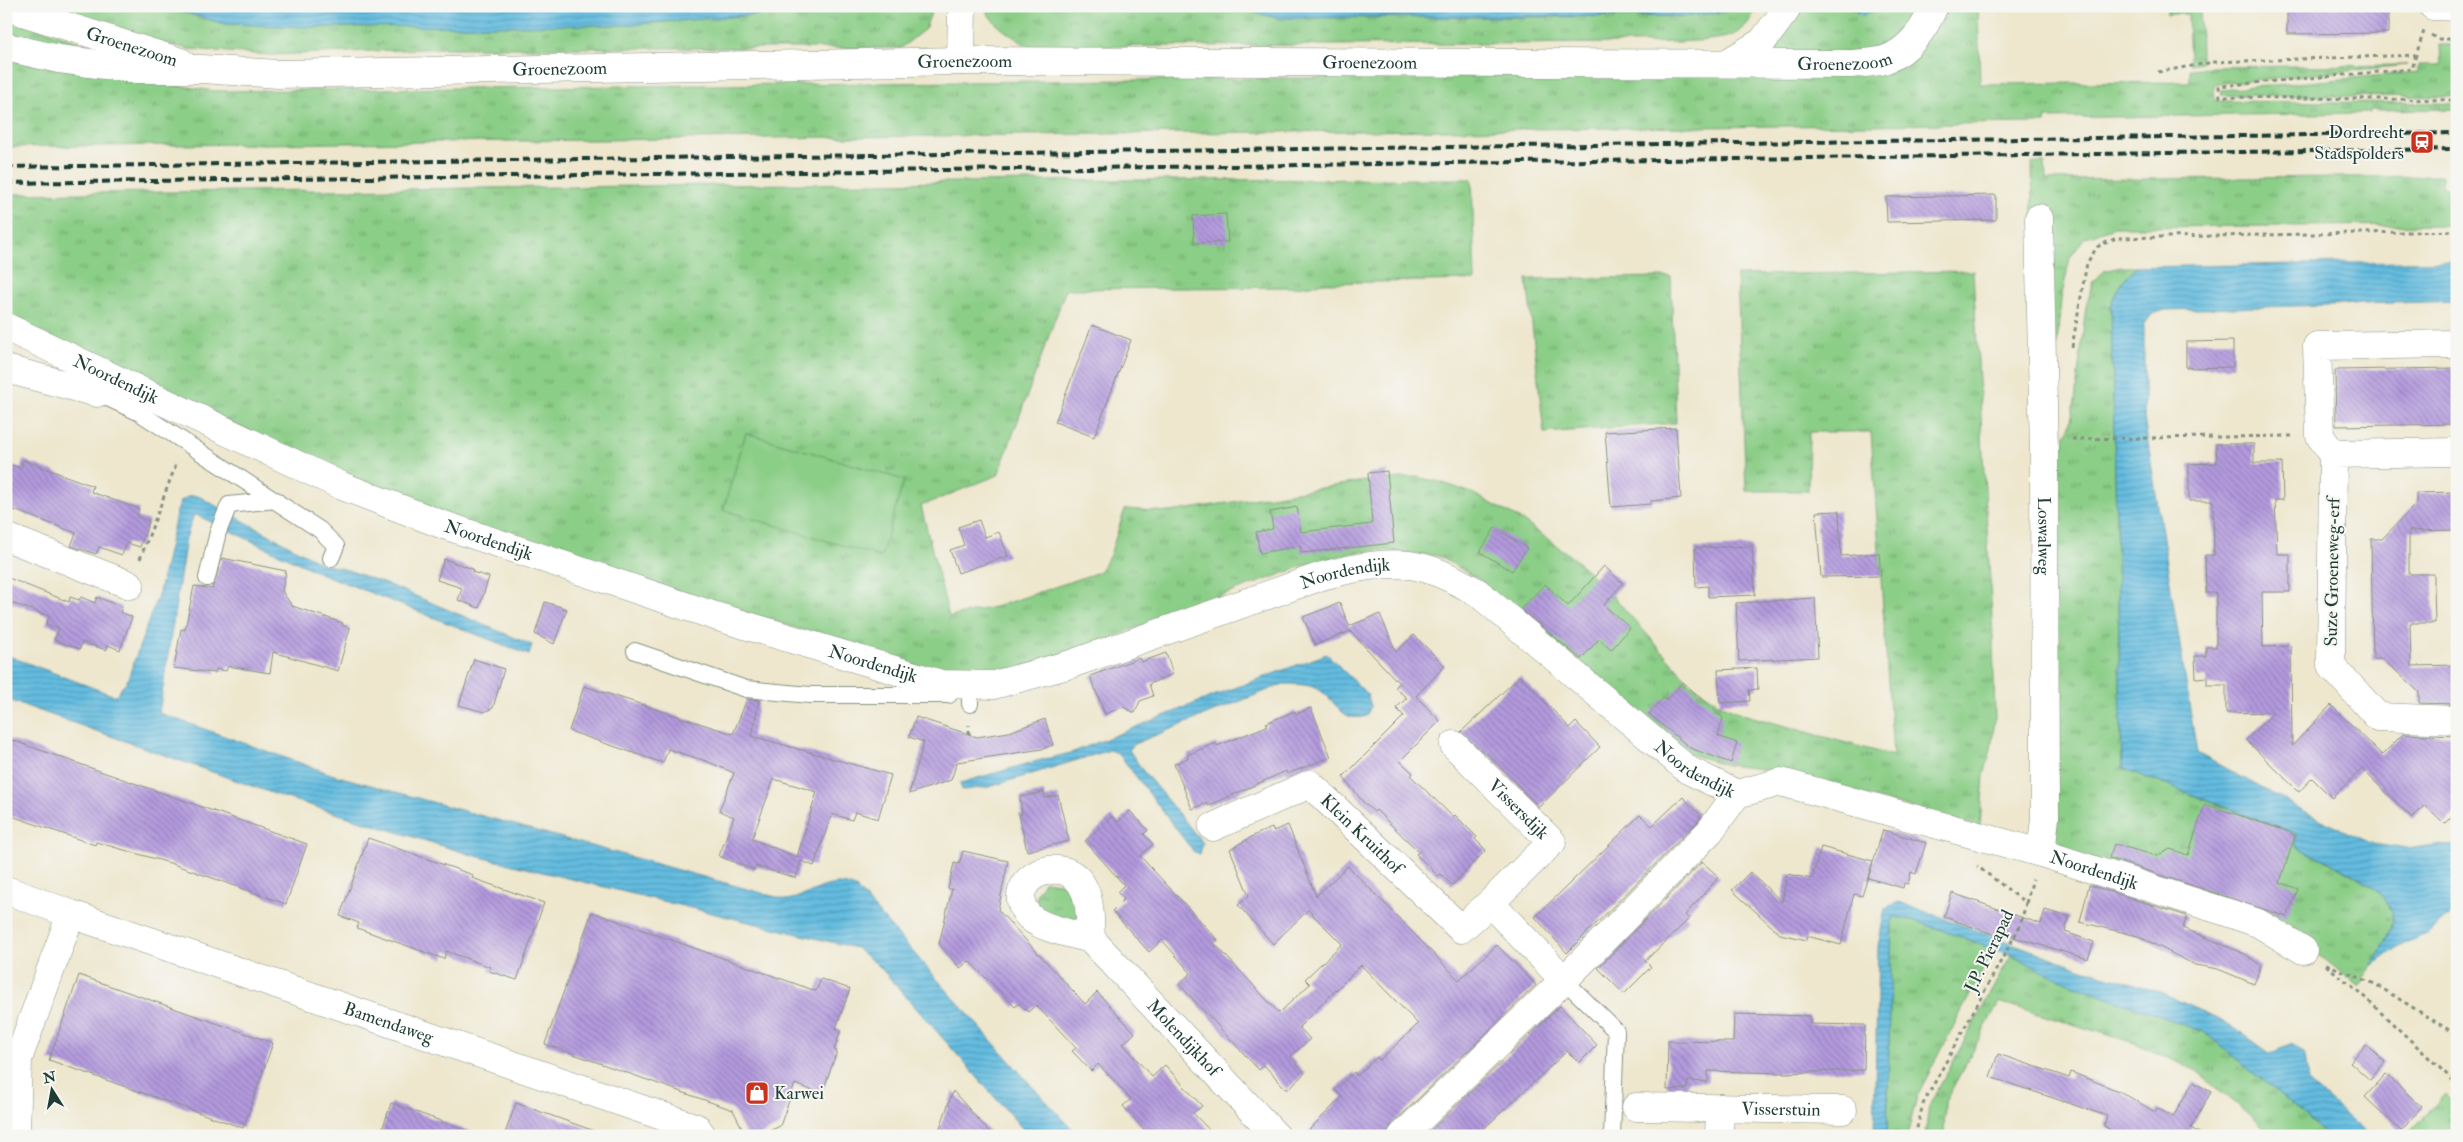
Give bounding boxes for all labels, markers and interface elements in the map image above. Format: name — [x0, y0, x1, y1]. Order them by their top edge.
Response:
street label: Groenezoom — [83, 22, 180, 72]
street label: Groenezoom — [1797, 47, 1895, 76]
street label: Groenezoom — [917, 50, 1012, 74]
street label: Groenezoom — [1322, 51, 1417, 75]
street label: Groenezoom — [512, 57, 607, 82]
place label: Dordrecht Stadspolders — [2314, 121, 2404, 165]
station icon: Dordrecht Stadspolders — [2409, 129, 2435, 155]
street label: Noordendijk — [70, 350, 163, 410]
street label: Suze Groeneweg-erf — [2320, 494, 2345, 647]
street label: Loswalweg — [2032, 497, 2055, 576]
street label: Noordendijk — [441, 515, 536, 566]
street label: Noordendijk — [1297, 553, 1391, 595]
street label: Noordendijk — [826, 640, 921, 688]
street label: Noordendijk — [1650, 736, 1739, 804]
street label: Vissersdijk — [1483, 774, 1554, 845]
street label: Klein Kruithof — [1315, 789, 1410, 881]
street label: Noordendijk — [2047, 846, 2142, 895]
street label: J.P. Pierapad — [1959, 906, 2019, 997]
street label: Molendijkhof — [1142, 995, 1227, 1084]
street label: Bamendaweg — [341, 997, 437, 1049]
north arrow — [28, 1064, 78, 1114]
text: N — [41, 1068, 58, 1087]
shop icon: Karwei — [744, 1080, 770, 1106]
place label: Karwei — [774, 1082, 824, 1105]
street label: Visserstuin — [1741, 1098, 1821, 1122]

